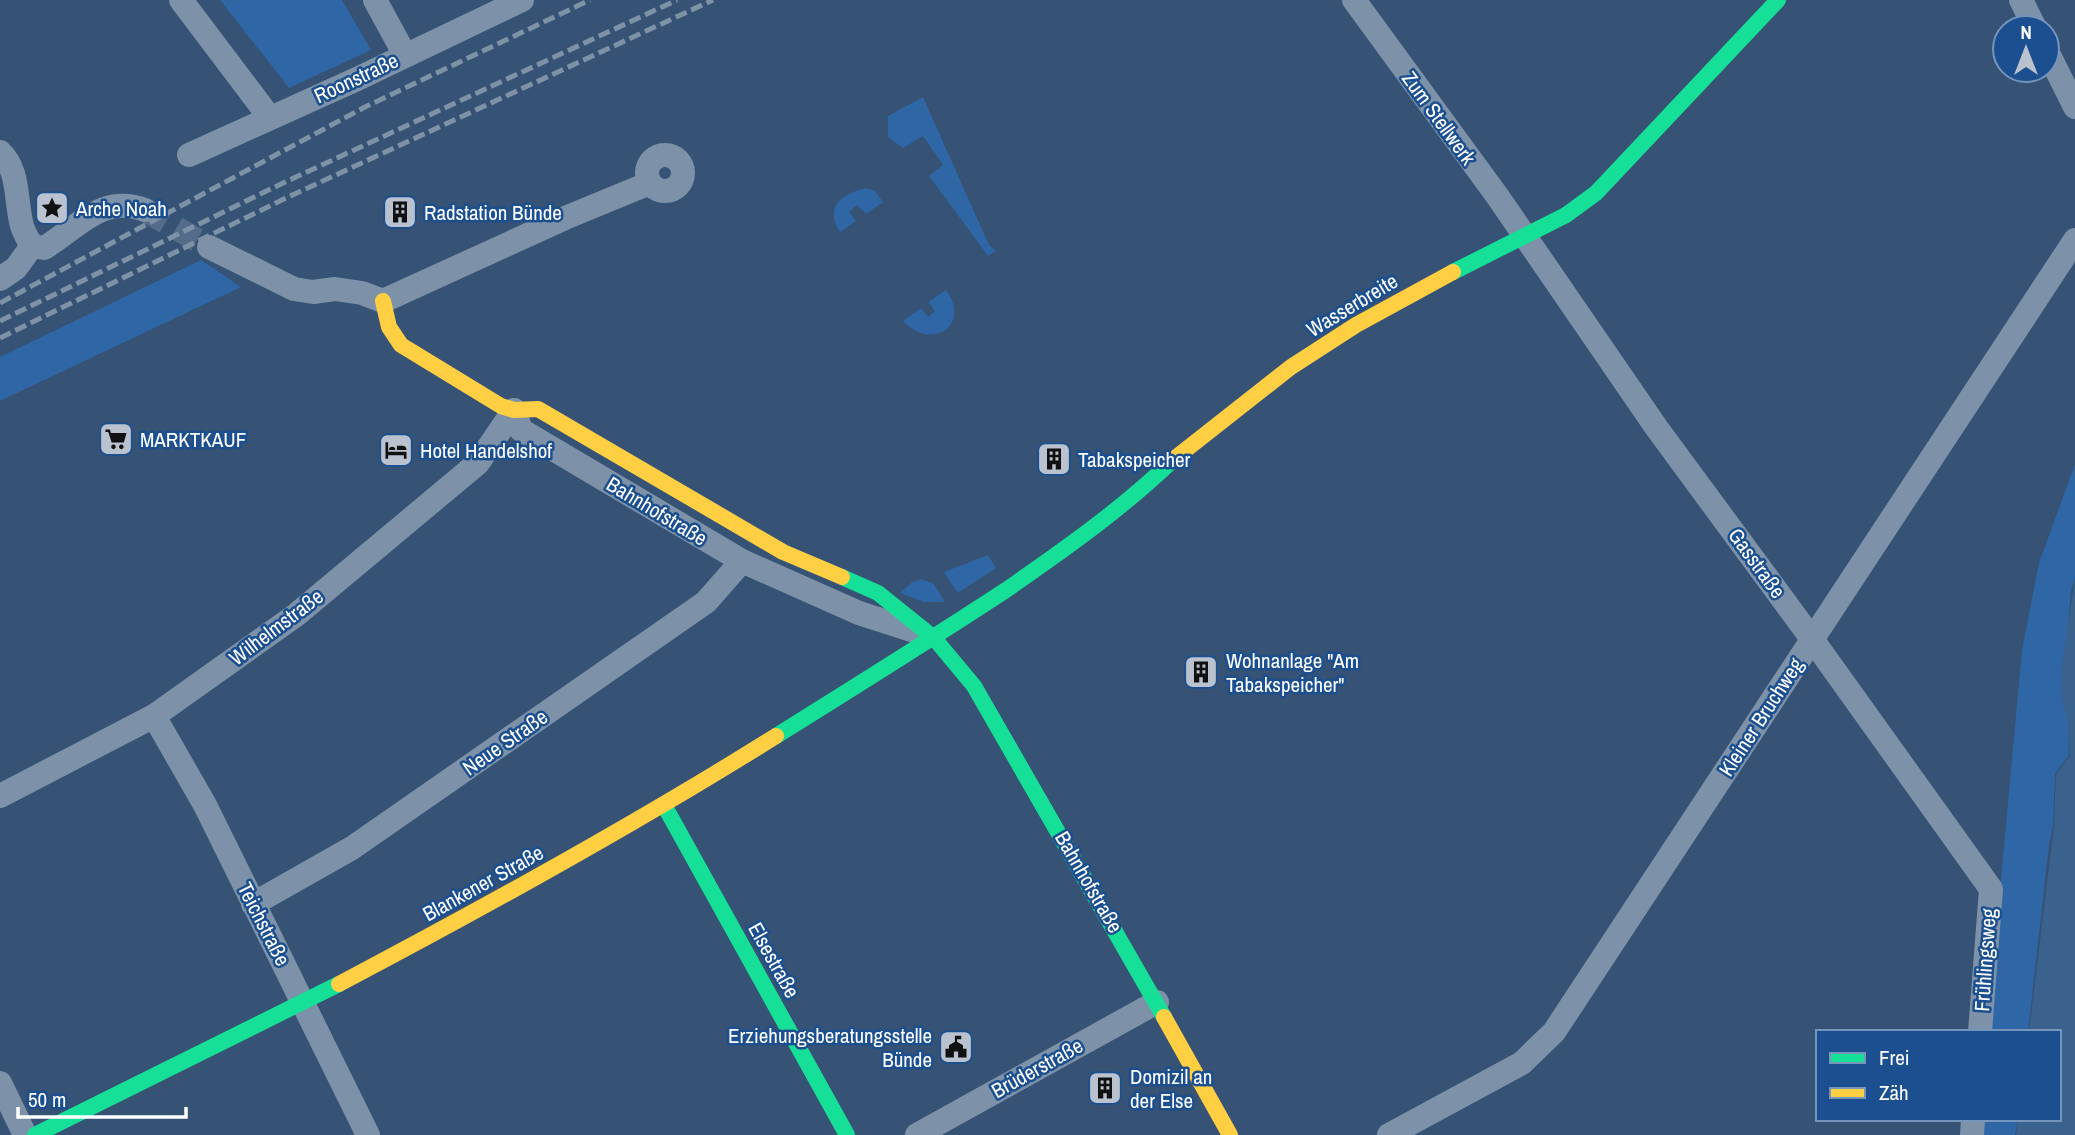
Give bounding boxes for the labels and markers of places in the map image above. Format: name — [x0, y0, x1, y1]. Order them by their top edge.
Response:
place icon: Arche Noah — [33, 189, 71, 227]
building icon: Radstation Bünde — [381, 193, 419, 231]
place label: Arche Noah — [75, 194, 167, 223]
place label: Radstation Bünde — [424, 198, 562, 227]
supermarket icon: MARKTKAUF — [97, 420, 135, 458]
place label: MARKTKAUF — [140, 425, 246, 454]
hotel icon: Hotel Handelshof — [377, 431, 415, 469]
place label: Hotel Handelshof — [420, 436, 552, 465]
building icon: Tabakspeicher — [1035, 440, 1073, 478]
place label: Tabakspeicher — [1078, 445, 1191, 474]
place label: Wohnanlage "Am Tabakspeicher" — [1226, 646, 1359, 699]
building icon: Wohnanlage "Am Tabakspeicher" — [1182, 653, 1220, 691]
place label: Erziehungsberatungsstelle Bünde — [728, 1021, 932, 1074]
public building icon: Erziehungsberatungsstelle Bünde — [937, 1028, 975, 1066]
place label: Domizil an der Else — [1130, 1062, 1212, 1115]
building icon: Domizil an der Else — [1086, 1069, 1124, 1107]

